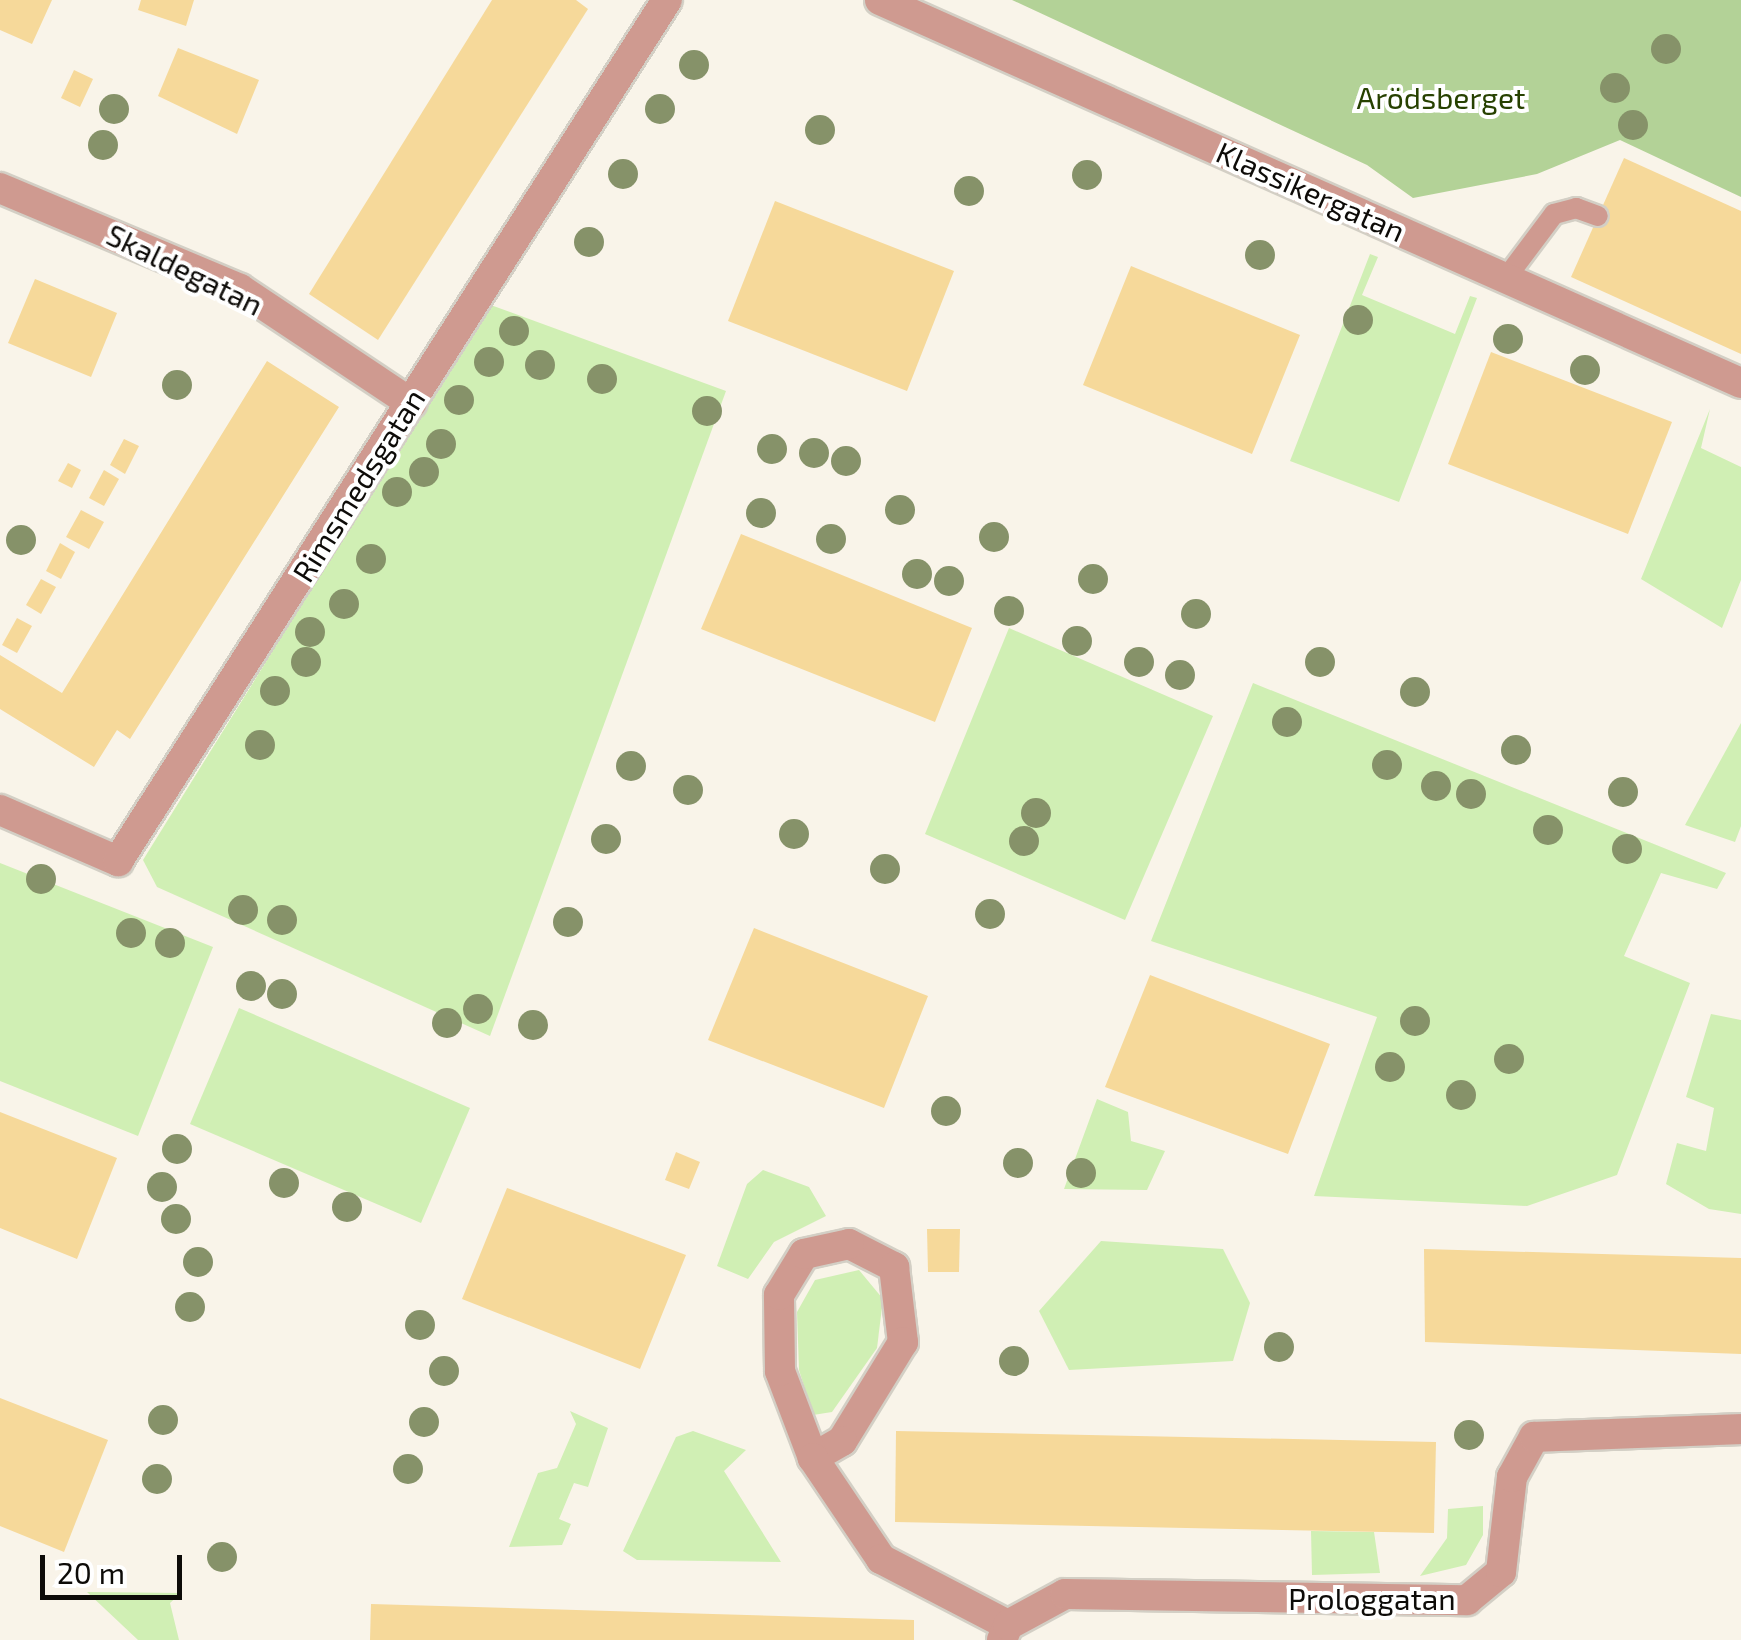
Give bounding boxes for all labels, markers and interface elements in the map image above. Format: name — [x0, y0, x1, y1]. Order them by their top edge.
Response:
park label: Arödsberget — [1356, 79, 1526, 115]
street label: Klassikergatan — [1211, 133, 1411, 249]
street label: Skaldegatan — [101, 216, 269, 322]
street label: Rimsmedsgatan — [284, 382, 432, 588]
scale bar — [45, 1535, 188, 1597]
text: 20 m — [57, 1554, 125, 1590]
street label: Prologgatan — [1288, 1580, 1456, 1616]

